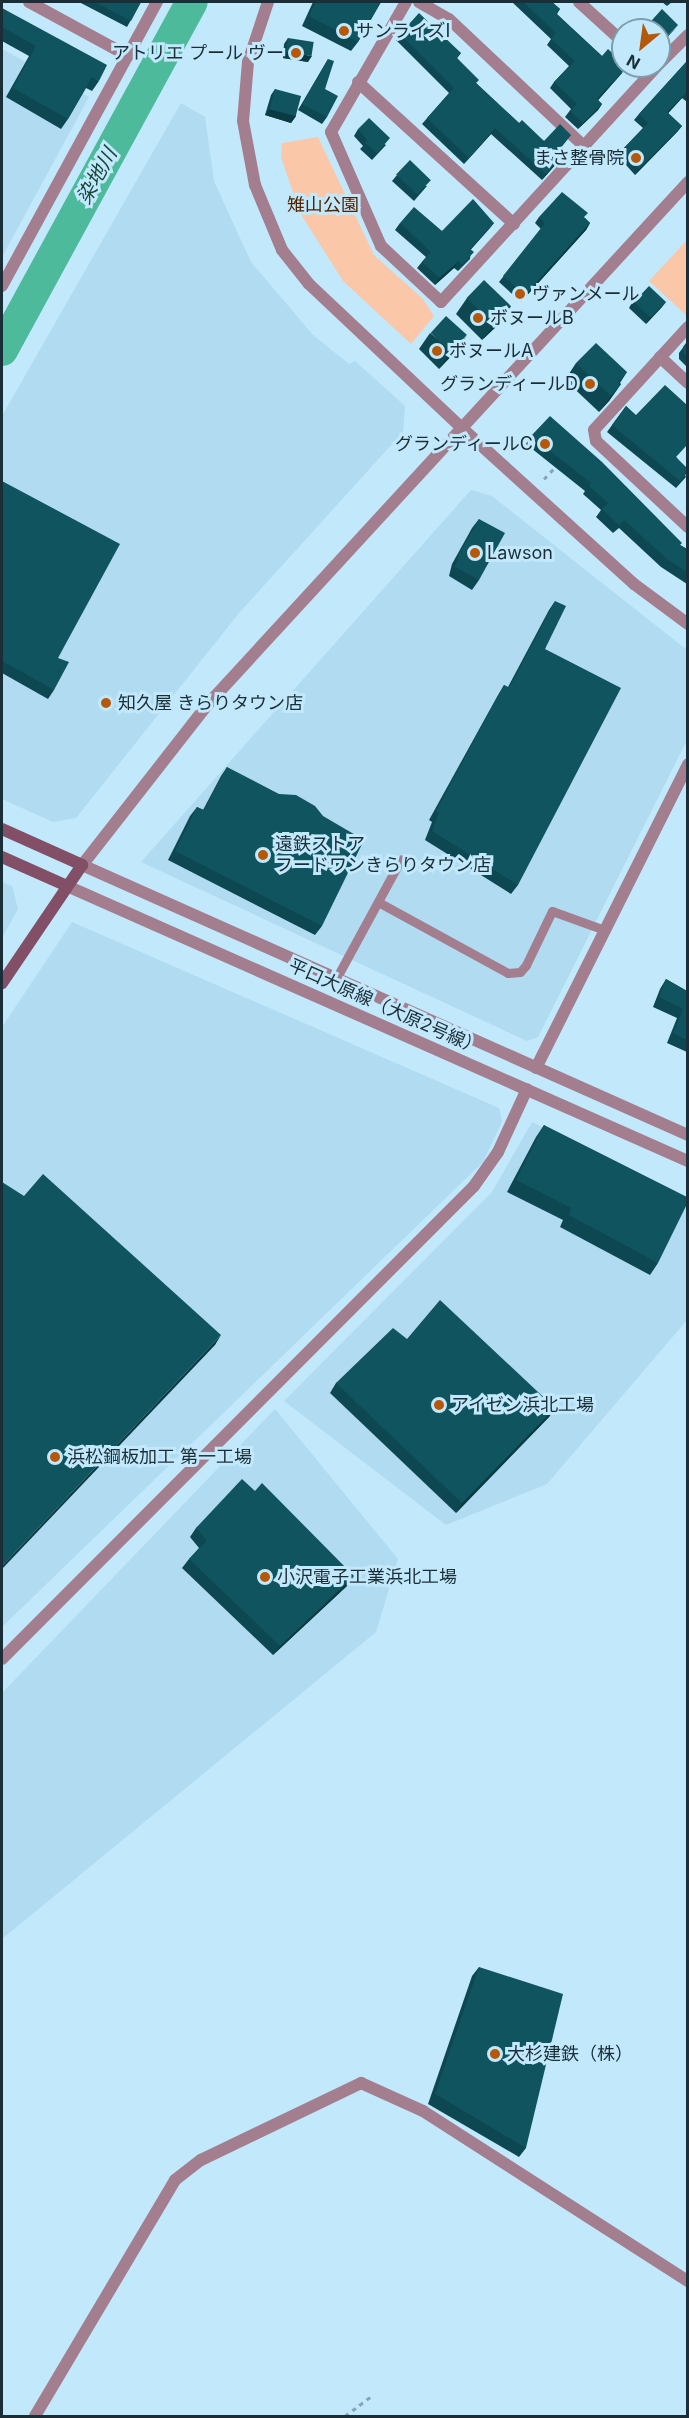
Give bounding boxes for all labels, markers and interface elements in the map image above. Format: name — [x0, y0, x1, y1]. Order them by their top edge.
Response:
north arrow — [611, 18, 671, 78]
place label: サンライズⅠ — [356, 20, 451, 42]
marker: サンライズⅠ — [337, 24, 351, 38]
place label: アトリエ プール ヴー — [112, 42, 284, 64]
marker: アトリエ プール ヴー — [289, 46, 303, 60]
text: N — [623, 50, 643, 74]
water label: 染地川 — [72, 144, 122, 208]
place label: まさ整骨院 — [534, 147, 624, 169]
marker: まさ整骨院 — [629, 151, 643, 165]
park label: 雉山公園 — [287, 194, 359, 216]
place label: ヴァンメール — [532, 283, 640, 305]
marker: ヴァンメール — [513, 287, 527, 301]
place label: ボヌールB — [490, 307, 574, 329]
marker: ボヌールB — [471, 311, 485, 325]
place label: ボヌールA — [449, 340, 533, 362]
marker: ボヌールA — [430, 344, 444, 358]
place label: グランディールD — [439, 373, 578, 395]
marker: グランディールD — [583, 377, 597, 391]
place label: グランディールC — [394, 433, 533, 455]
marker: グランディールC — [538, 437, 552, 451]
place label: Lawson — [487, 542, 553, 564]
marker: Lawson — [468, 546, 482, 560]
place label: 知久屋 きらりタウン店 — [118, 692, 303, 714]
marker: 知久屋 きらりタウン店 — [99, 696, 113, 710]
place label: 遠鉄ストア フードワンきらりタウン店 — [275, 834, 491, 876]
marker: 遠鉄ストア フードワンきらりタウン店 — [256, 848, 270, 862]
street label: 平口大原線（大原2号線） — [285, 955, 485, 1059]
place label: アイゼン浜北工場 — [451, 1394, 595, 1416]
marker: アイゼン浜北工場 — [432, 1398, 446, 1412]
place label: 浜松鋼板加工 第一工場 — [67, 1446, 252, 1468]
marker: 浜松鋼板加工 第一工場 — [48, 1450, 62, 1464]
place label: 小沢電子工業浜北工場 — [277, 1566, 457, 1588]
marker: 小沢電子工業浜北工場 — [258, 1570, 272, 1584]
place label: 大杉建鉄（株） — [507, 2043, 633, 2065]
marker: 大杉建鉄（株） — [488, 2047, 502, 2061]

